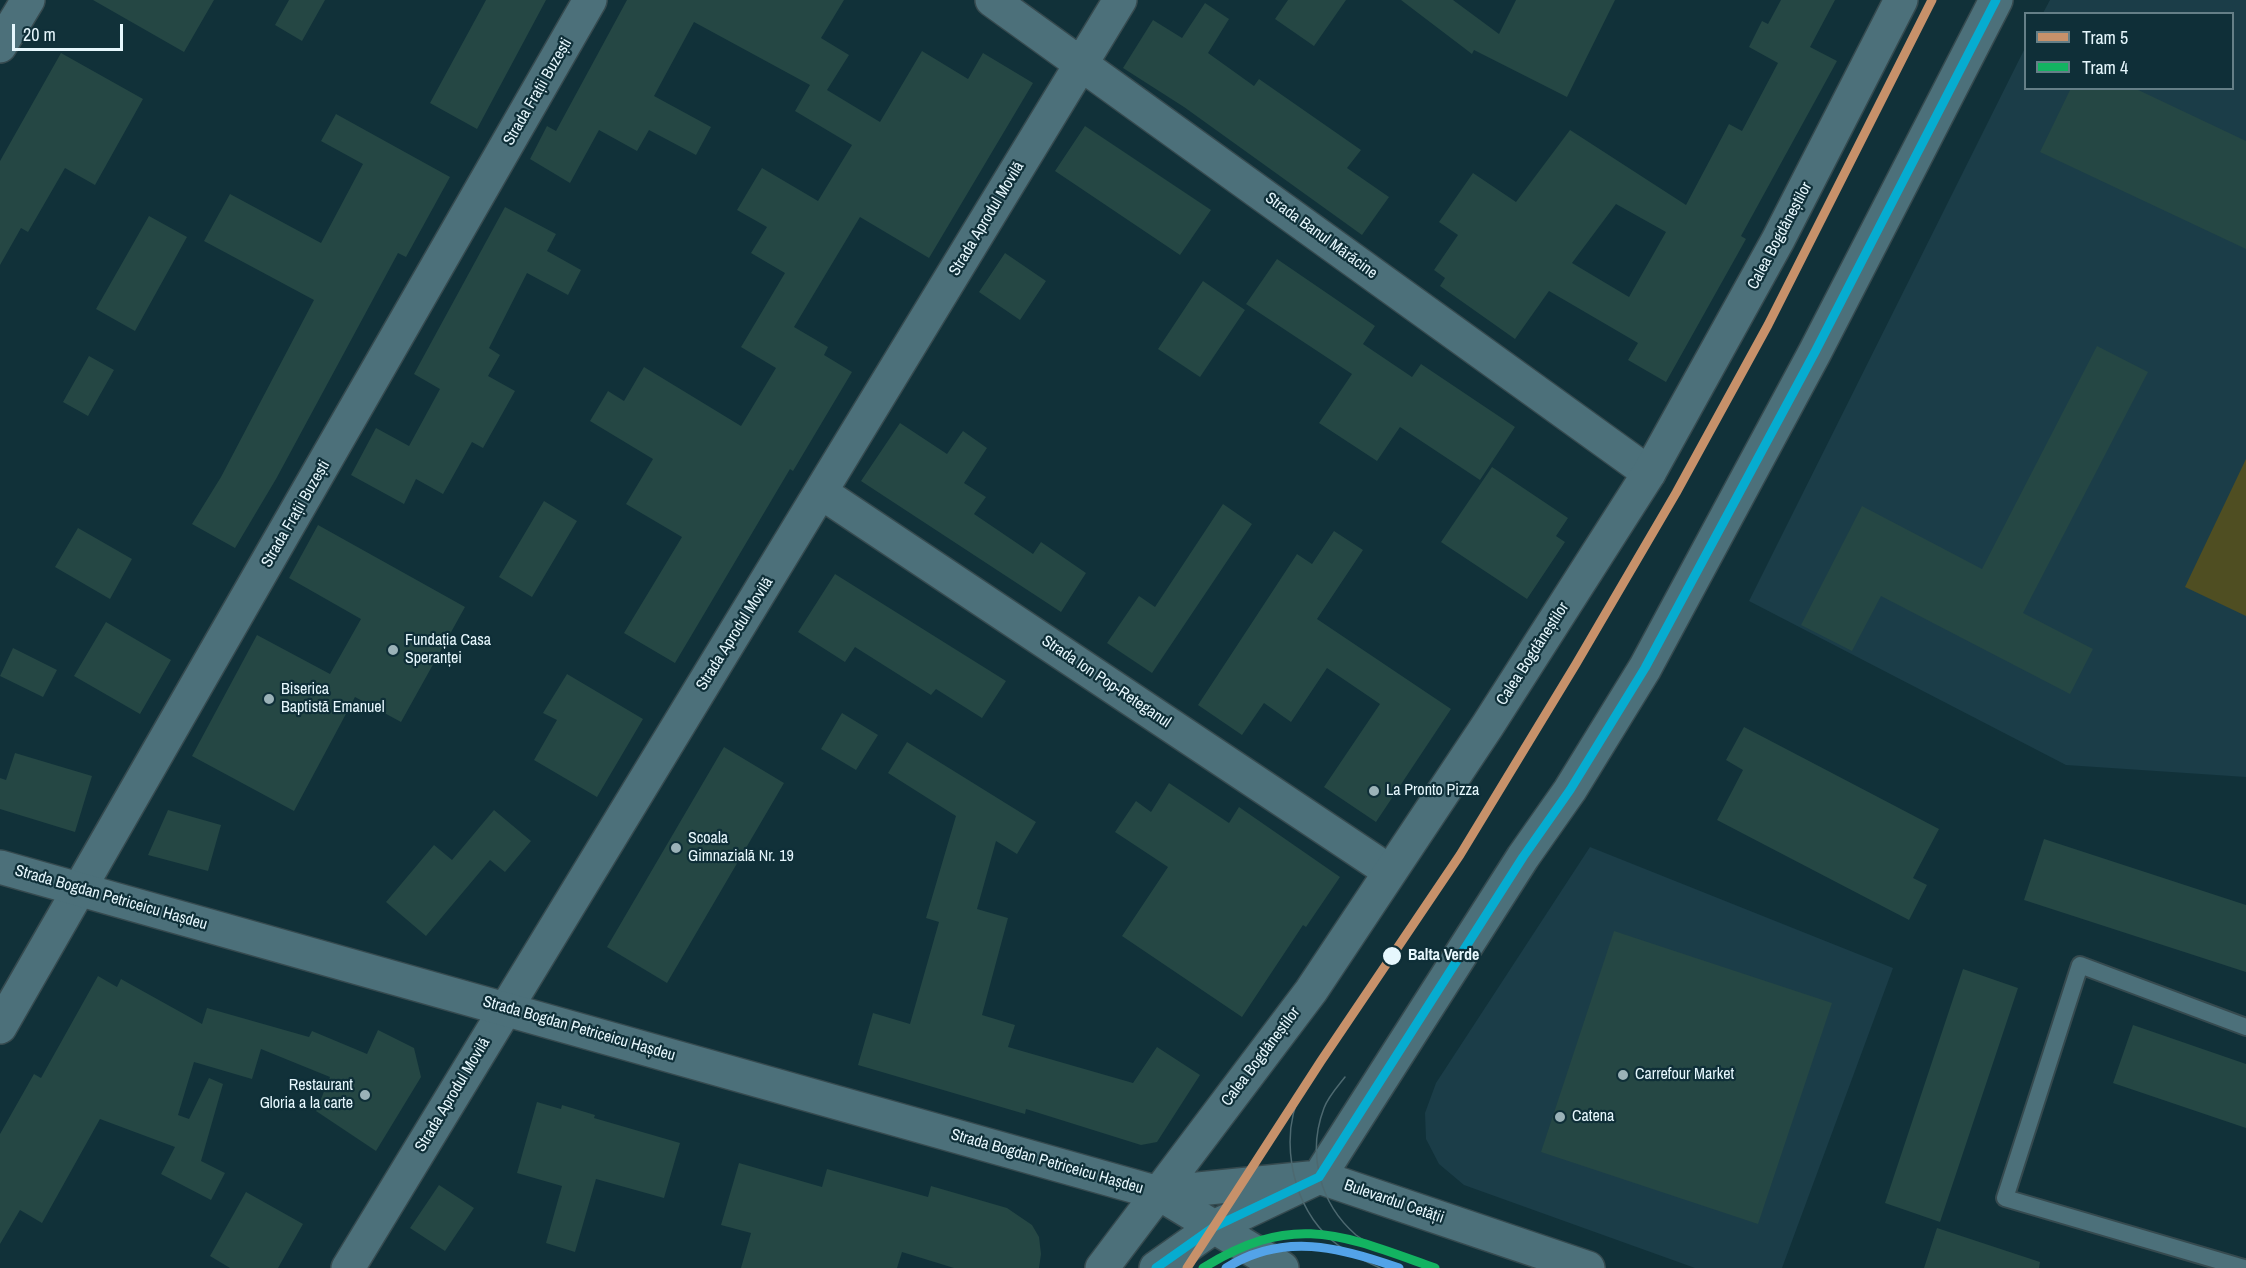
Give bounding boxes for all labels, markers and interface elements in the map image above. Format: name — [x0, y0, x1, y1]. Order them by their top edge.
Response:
scale bar — [15, 12, 126, 50]
legend — [2024, 12, 2234, 90]
text: 20 m — [23, 22, 56, 47]
text: Tram 5 — [2082, 25, 2128, 50]
street label: Strada Frații Buzești — [500, 35, 576, 149]
text: Tram 4 — [2082, 55, 2128, 80]
street label: Strada Aprodul Movilă — [945, 158, 1029, 280]
street label: Calea Bogdăneștilor — [1744, 179, 1816, 293]
street label: Strada Banul Mărăcine — [1261, 189, 1381, 283]
street label: Strada Frații Buzești — [258, 457, 334, 571]
street label: Strada Aprodul Movilă — [692, 574, 778, 694]
street label: Calea Bogdăneștilor — [1493, 599, 1573, 709]
place label: Fundația Casa Speranței — [405, 631, 491, 669]
street label: Strada Ion Pop-Reteganul — [1038, 632, 1174, 732]
marker: Fundația Casa Speranței — [386, 643, 400, 657]
place label: Biserica Baptistă Emanuel — [281, 680, 385, 718]
marker: Biserica Baptistă Emanuel — [262, 692, 276, 706]
place label: La Pronto Pizza — [1386, 781, 1479, 801]
marker: La Pronto Pizza — [1367, 784, 1381, 798]
place label: Scoala Gimnazială Nr. 19 — [688, 829, 794, 867]
marker: Scoala Gimnazială Nr. 19 — [669, 841, 683, 855]
street label: Strada Bogdan Petriceicu Hașdeu — [13, 861, 209, 935]
marker: Balta Verde — [1381, 945, 1403, 967]
place label: Balta Verde — [1408, 946, 1479, 966]
street label: Strada Bogdan Petriceicu Hașdeu — [481, 992, 677, 1066]
street label: Calea Bogdăneștilor — [1218, 1004, 1304, 1110]
street label: Strada Aprodul Movilă — [411, 1034, 495, 1156]
place label: Carrefour Market — [1635, 1065, 1734, 1085]
marker: Carrefour Market — [1616, 1068, 1630, 1082]
place label: Restaurant Gloria a la carte — [260, 1076, 353, 1114]
marker: Restaurant Gloria a la carte — [358, 1088, 372, 1102]
place label: Catena — [1572, 1107, 1614, 1127]
marker: Catena — [1553, 1110, 1567, 1124]
street label: Strada Bogdan Petriceicu Hașdeu — [949, 1125, 1145, 1199]
street label: Bulevardul Cetății — [1342, 1176, 1446, 1228]

